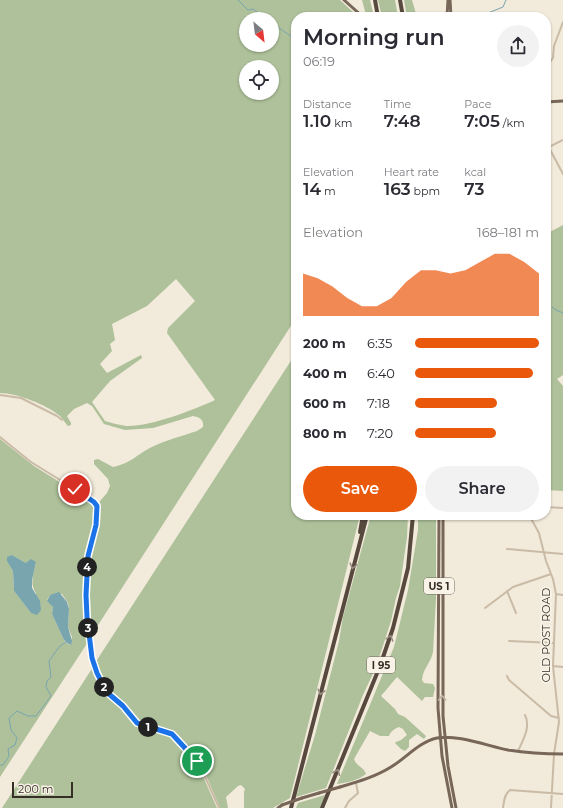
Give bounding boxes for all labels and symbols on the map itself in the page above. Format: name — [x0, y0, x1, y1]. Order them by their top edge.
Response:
north arrow — [239, 12, 279, 52]
pin — [58, 472, 92, 506]
pin: 4 — [77, 557, 97, 577]
one-way arrow — [349, 563, 358, 570]
road number: US 1 — [424, 578, 454, 594]
street label: OLD POST ROAD — [539, 588, 553, 682]
pin: 3 — [78, 618, 98, 638]
one-way arrow — [385, 635, 394, 642]
road number: I 95 — [367, 657, 395, 673]
pin: 2 — [94, 677, 114, 697]
one-way arrow — [317, 688, 326, 695]
one-way arrow — [438, 695, 447, 701]
pin: 1 — [138, 717, 158, 737]
pin — [180, 744, 214, 778]
one-way arrow — [332, 768, 340, 775]
scale bar — [12, 780, 73, 799]

